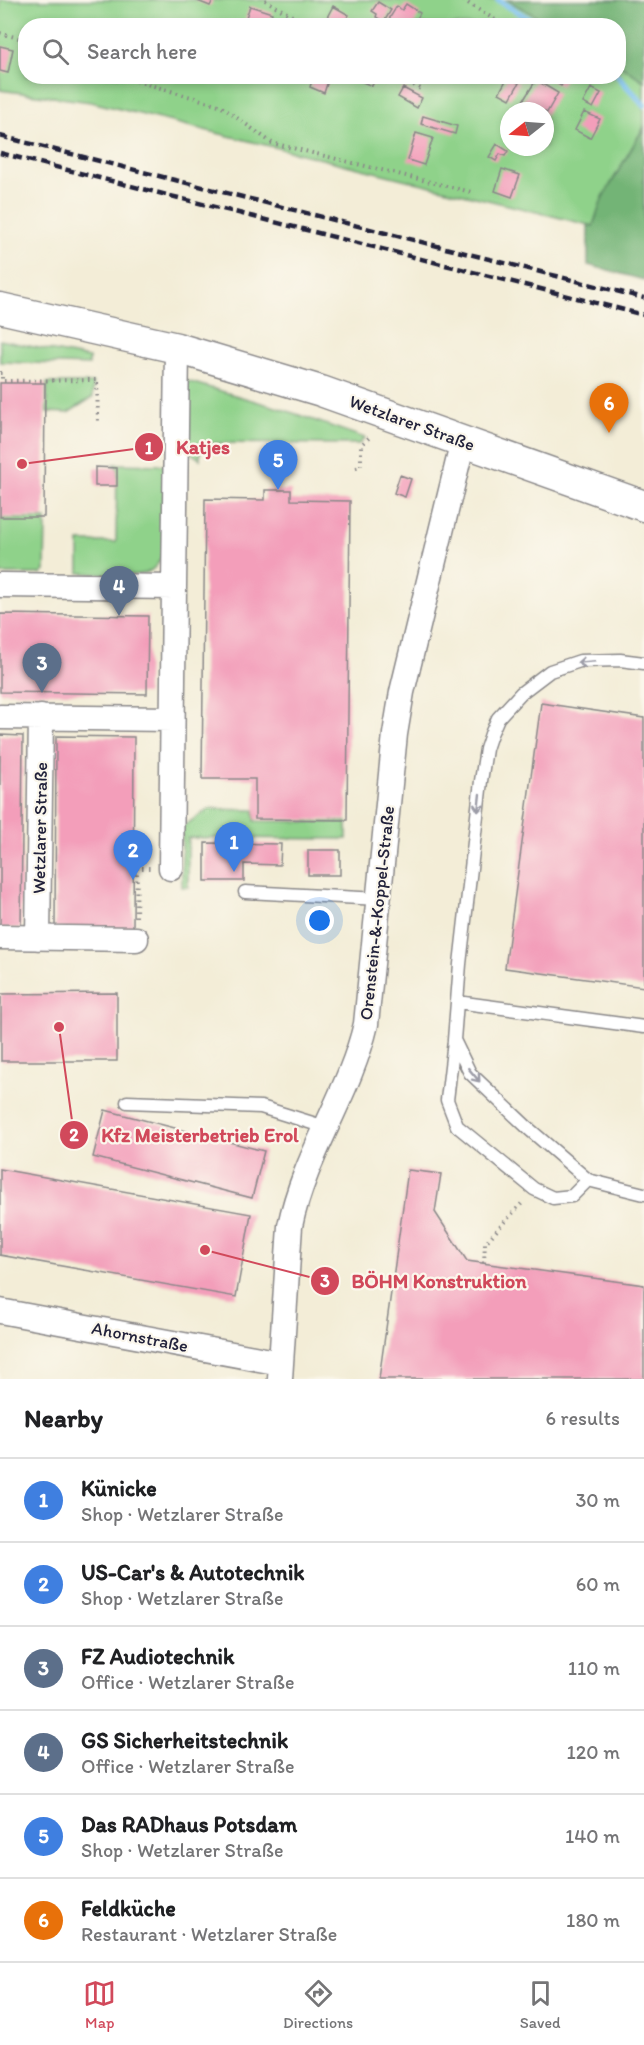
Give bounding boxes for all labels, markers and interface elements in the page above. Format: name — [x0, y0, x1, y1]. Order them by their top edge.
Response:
search box — [18, 18, 626, 84]
icon: search — [39, 35, 72, 68]
text: Search here — [87, 38, 197, 65]
north arrow — [500, 102, 554, 156]
pin: 6 — [590, 384, 628, 433]
street label: Wetzlarer Straße — [346, 390, 478, 456]
callout: Katjes — [134, 428, 242, 466]
text: Katjes — [176, 435, 230, 460]
text: 1 — [145, 437, 154, 459]
pin: 5 — [258, 440, 298, 490]
pin: 4 — [100, 566, 138, 616]
pin: 3 — [22, 644, 62, 693]
one-way arrow — [576, 657, 596, 668]
street label: Wetzlarer Straße — [28, 762, 52, 894]
one-way arrow — [473, 792, 484, 812]
street label: Orenstein-&-Koppel-Straße — [355, 805, 399, 1021]
pin: 1 — [214, 822, 254, 872]
pin: 2 — [114, 830, 152, 880]
your location — [305, 906, 334, 935]
one-way arrow — [467, 1067, 480, 1083]
callout: Kfz Meisterbetrieb Erol — [59, 1116, 311, 1154]
text: Kfz Meisterbetrieb Erol — [101, 1123, 299, 1147]
text: 2 — [69, 1124, 79, 1146]
callout: BÖHM Konstruktion — [310, 1262, 539, 1300]
text: BÖHM Konstruktion — [351, 1269, 527, 1293]
text: 3 — [320, 1270, 330, 1292]
street label: Ahornstraße — [90, 1317, 190, 1357]
text: Nearby — [24, 1402, 103, 1434]
text: 6 results — [546, 1406, 620, 1430]
text: Künicke — [81, 1475, 157, 1502]
text: 1 — [39, 1488, 48, 1512]
text: 30 m — [575, 1488, 620, 1512]
text: Shop · Wetzlarer Straße — [81, 1502, 283, 1526]
text: US-Car's & Autotechnik — [81, 1559, 305, 1586]
text: 2 — [38, 1572, 49, 1596]
text: 60 m — [576, 1572, 620, 1596]
text: Shop · Wetzlarer Straße — [81, 1586, 283, 1610]
text: FZ Audiotechnik — [81, 1643, 234, 1670]
text: 3 — [38, 1656, 49, 1680]
text: 110 m — [568, 1656, 620, 1680]
text: Office · Wetzlarer Straße — [81, 1670, 294, 1694]
text: GS Sicherheitstechnik — [81, 1727, 288, 1754]
text: 4 — [37, 1740, 50, 1764]
text: 120 m — [567, 1740, 620, 1764]
text: Office · Wetzlarer Straße — [81, 1754, 294, 1778]
text: Das RADhaus Potsdam — [81, 1811, 297, 1838]
text: 5 — [38, 1824, 49, 1848]
text: 140 m — [565, 1824, 620, 1848]
text: Shop · Wetzlarer Straße — [81, 1838, 283, 1862]
text: Feldküche — [81, 1895, 176, 1922]
text: 6 — [38, 1908, 49, 1932]
text: 180 m — [566, 1908, 620, 1932]
text: Restaurant · Wetzlarer Straße — [81, 1922, 337, 1946]
tab: Map — [83, 1977, 116, 2032]
tab: Directions — [283, 1977, 353, 2032]
tab: Saved — [520, 1977, 561, 2032]

